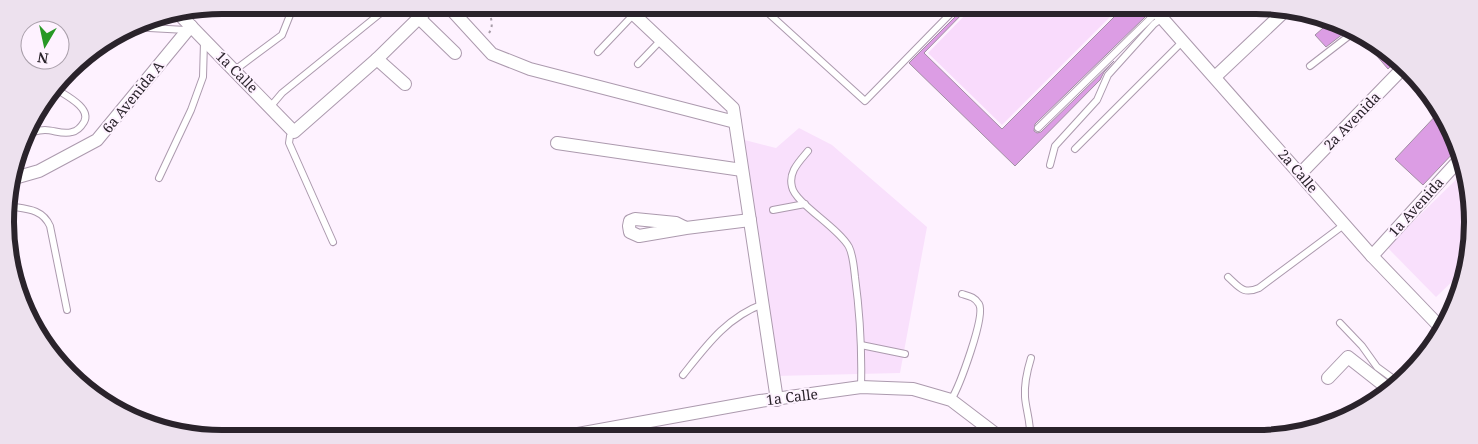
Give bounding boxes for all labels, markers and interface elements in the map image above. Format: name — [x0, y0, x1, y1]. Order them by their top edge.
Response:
north arrow — [20, 20, 70, 70]
street label: 1a Calle — [212, 47, 262, 97]
text: N — [36, 48, 50, 69]
street label: 6a Avenida A — [98, 57, 168, 137]
street label: 2a Avenida — [1319, 87, 1384, 154]
street label: 2a Calle — [1274, 145, 1323, 197]
street label: 1a Avenida — [1384, 173, 1448, 241]
street label: 1a Calle — [765, 384, 819, 409]

